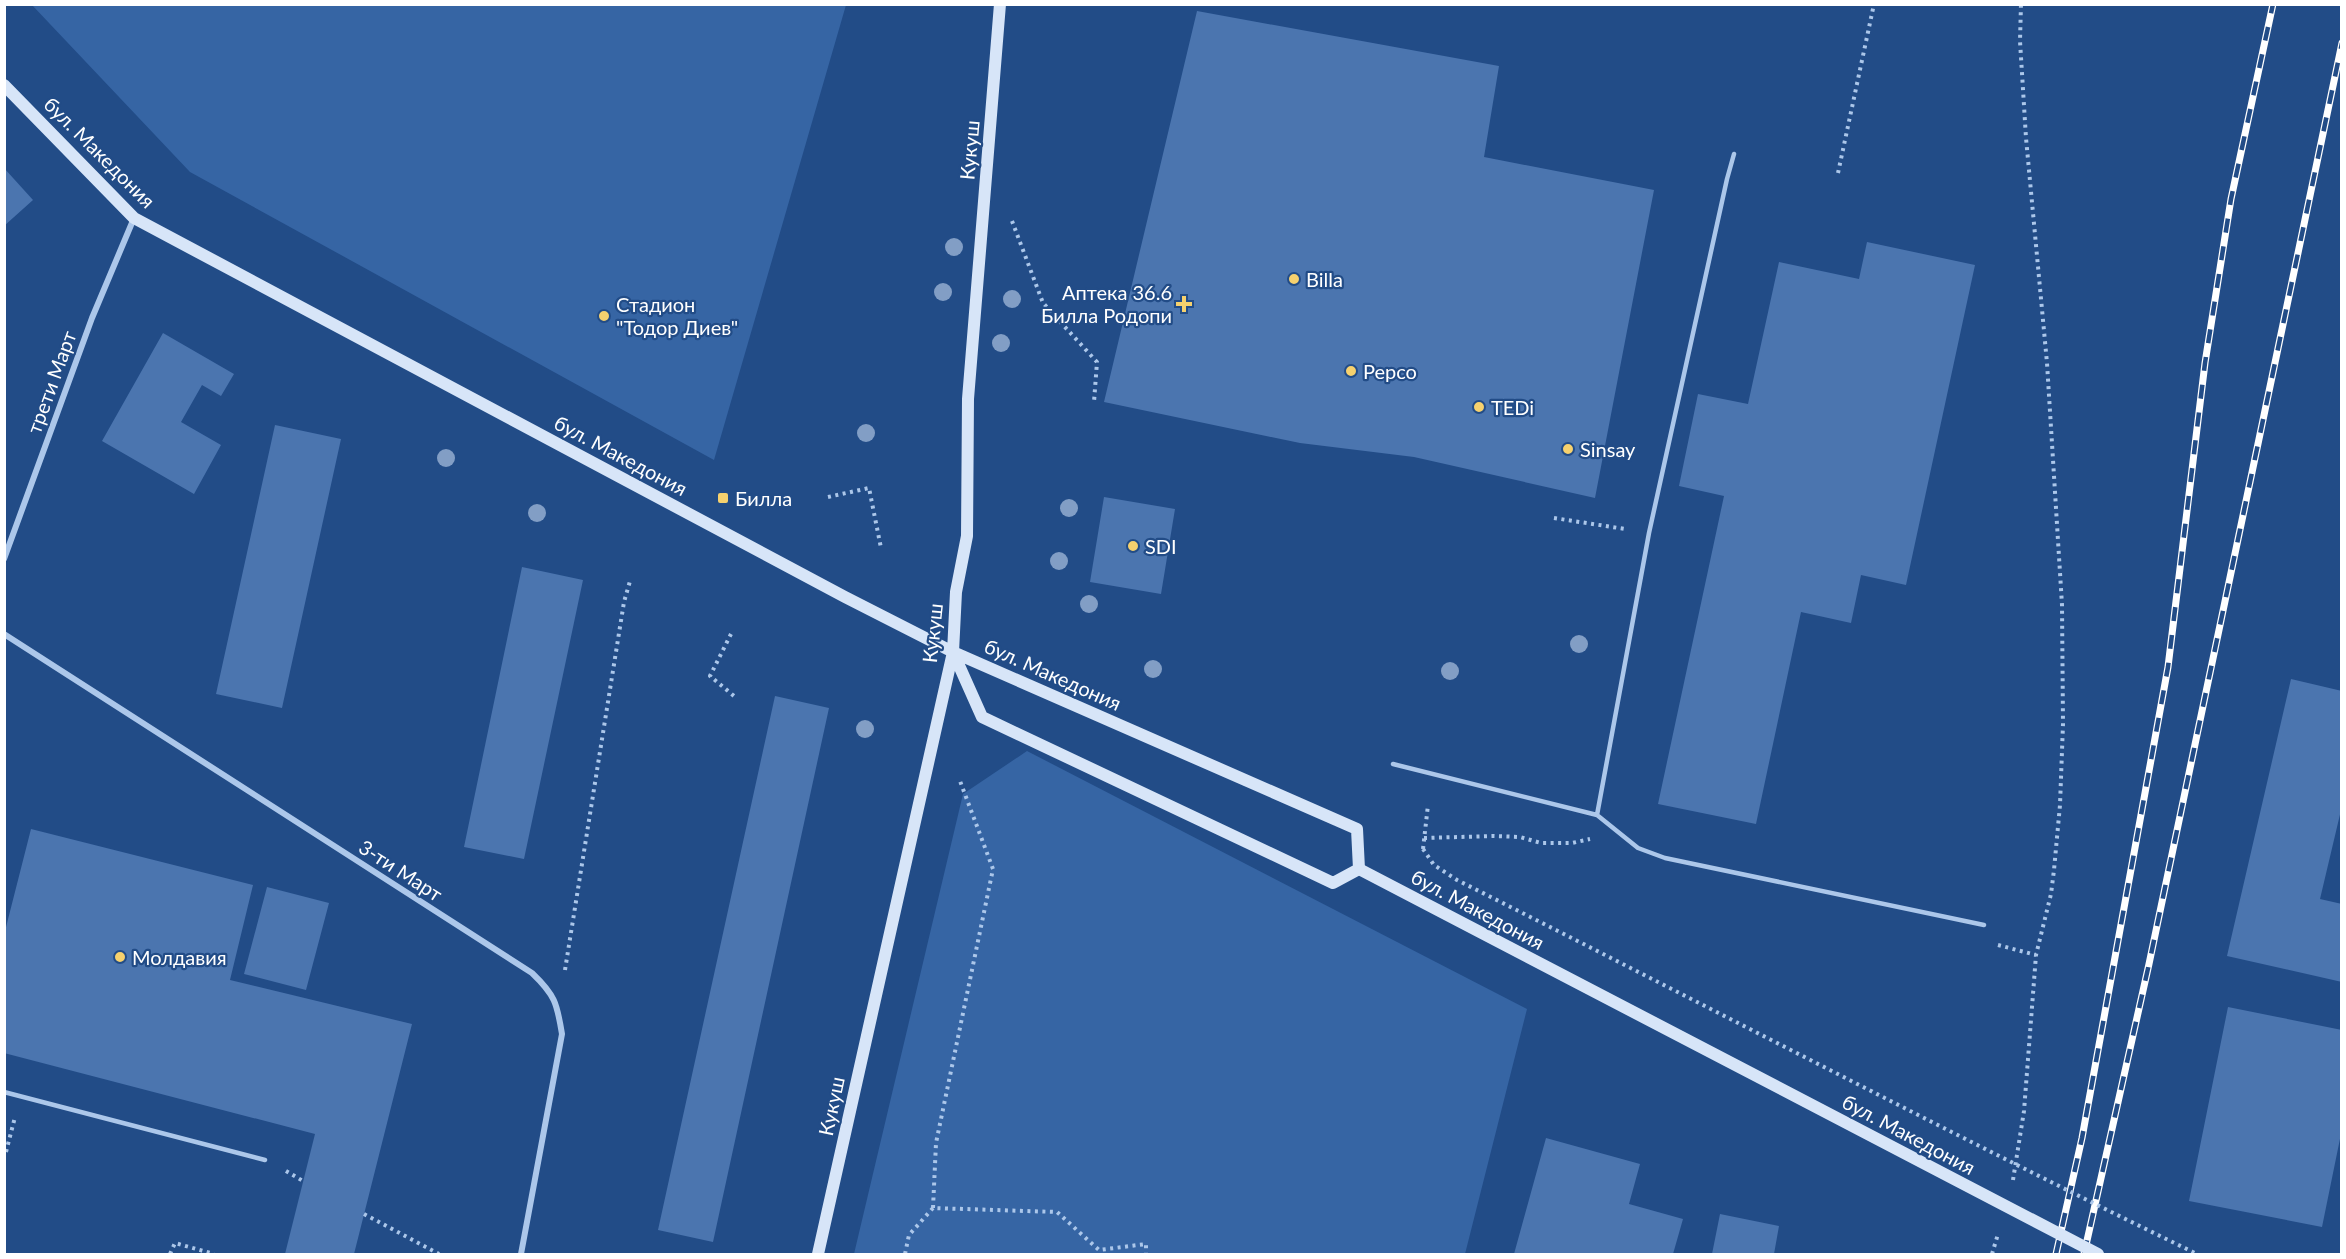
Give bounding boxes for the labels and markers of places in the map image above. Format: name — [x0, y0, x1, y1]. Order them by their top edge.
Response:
place label: Billa — [1306, 267, 1343, 291]
marker: Billa — [1287, 272, 1301, 286]
place label: Аптека 36.6 Билла Родопи — [1041, 280, 1172, 327]
place label: Стадион "Тодор Диев" — [616, 292, 738, 339]
marker: Аптека 36.6 Билла Родопи — [1177, 297, 1191, 311]
marker: Стадион "Тодор Диев" — [597, 309, 611, 323]
place label: Pepco — [1363, 359, 1417, 383]
marker: Pepco — [1344, 364, 1358, 378]
place label: TEDi — [1491, 395, 1534, 419]
marker: TEDi — [1472, 400, 1486, 414]
place label: Sinsay — [1580, 437, 1636, 461]
marker: Sinsay — [1561, 442, 1575, 456]
place label: Билла — [735, 486, 792, 510]
marker: Билла — [716, 491, 730, 505]
place label: SDI — [1145, 534, 1177, 558]
marker: SDI — [1126, 539, 1140, 553]
place label: Молдавия — [132, 945, 227, 969]
marker: Молдавия — [113, 950, 127, 964]

